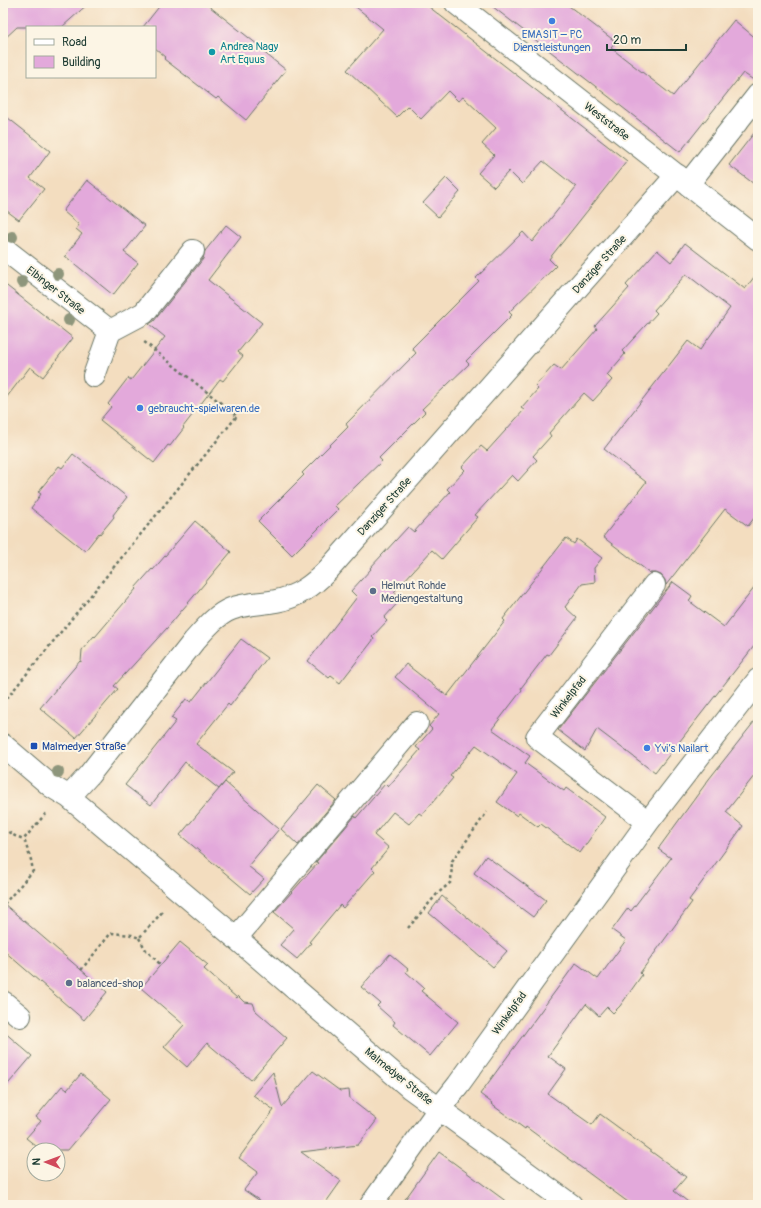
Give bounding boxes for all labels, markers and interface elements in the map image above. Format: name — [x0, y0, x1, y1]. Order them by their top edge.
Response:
marker: EMASIT – PC Dienstleistungen — [547, 16, 557, 26]
legend — [26, 26, 156, 78]
scale bar — [607, 26, 686, 52]
place label: EMASIT – PC Dienstleistungen — [513, 28, 591, 54]
text: 20 m — [613, 33, 642, 48]
text: Road — [62, 35, 87, 50]
place label: Andrea Nagy Art Equus — [220, 40, 278, 66]
marker: Andrea Nagy Art Equus — [207, 47, 217, 57]
text: Building — [62, 55, 101, 70]
street label: Weststraße — [581, 100, 632, 143]
street label: Danziger Straße — [570, 232, 629, 296]
street label: Elbinger Straße — [24, 264, 88, 318]
place label: gebraucht-spielwaren.de — [148, 402, 260, 415]
marker: gebraucht-spielwaren.de — [135, 403, 145, 413]
street label: Danziger Straße — [355, 474, 414, 538]
place label: Helmut Rohde Mediengestaltung — [381, 579, 463, 605]
marker: Helmut Rohde Mediengestaltung — [368, 586, 378, 596]
street label: Winkelpfad — [548, 674, 589, 721]
place label: Malmedyer Straße — [42, 740, 126, 753]
marker: Malmedyer Straße — [29, 741, 39, 751]
place label: Yvi’s Nailart — [654, 742, 709, 755]
marker: Yvi’s Nailart — [642, 743, 652, 753]
place label: balanced-shop — [77, 977, 144, 990]
marker: balanced-shop — [64, 978, 74, 988]
street label: Winkelpfad — [490, 989, 529, 1037]
street label: Malmedyer Straße — [362, 1045, 436, 1108]
north arrow — [26, 1142, 66, 1182]
text: N — [30, 1157, 43, 1166]

